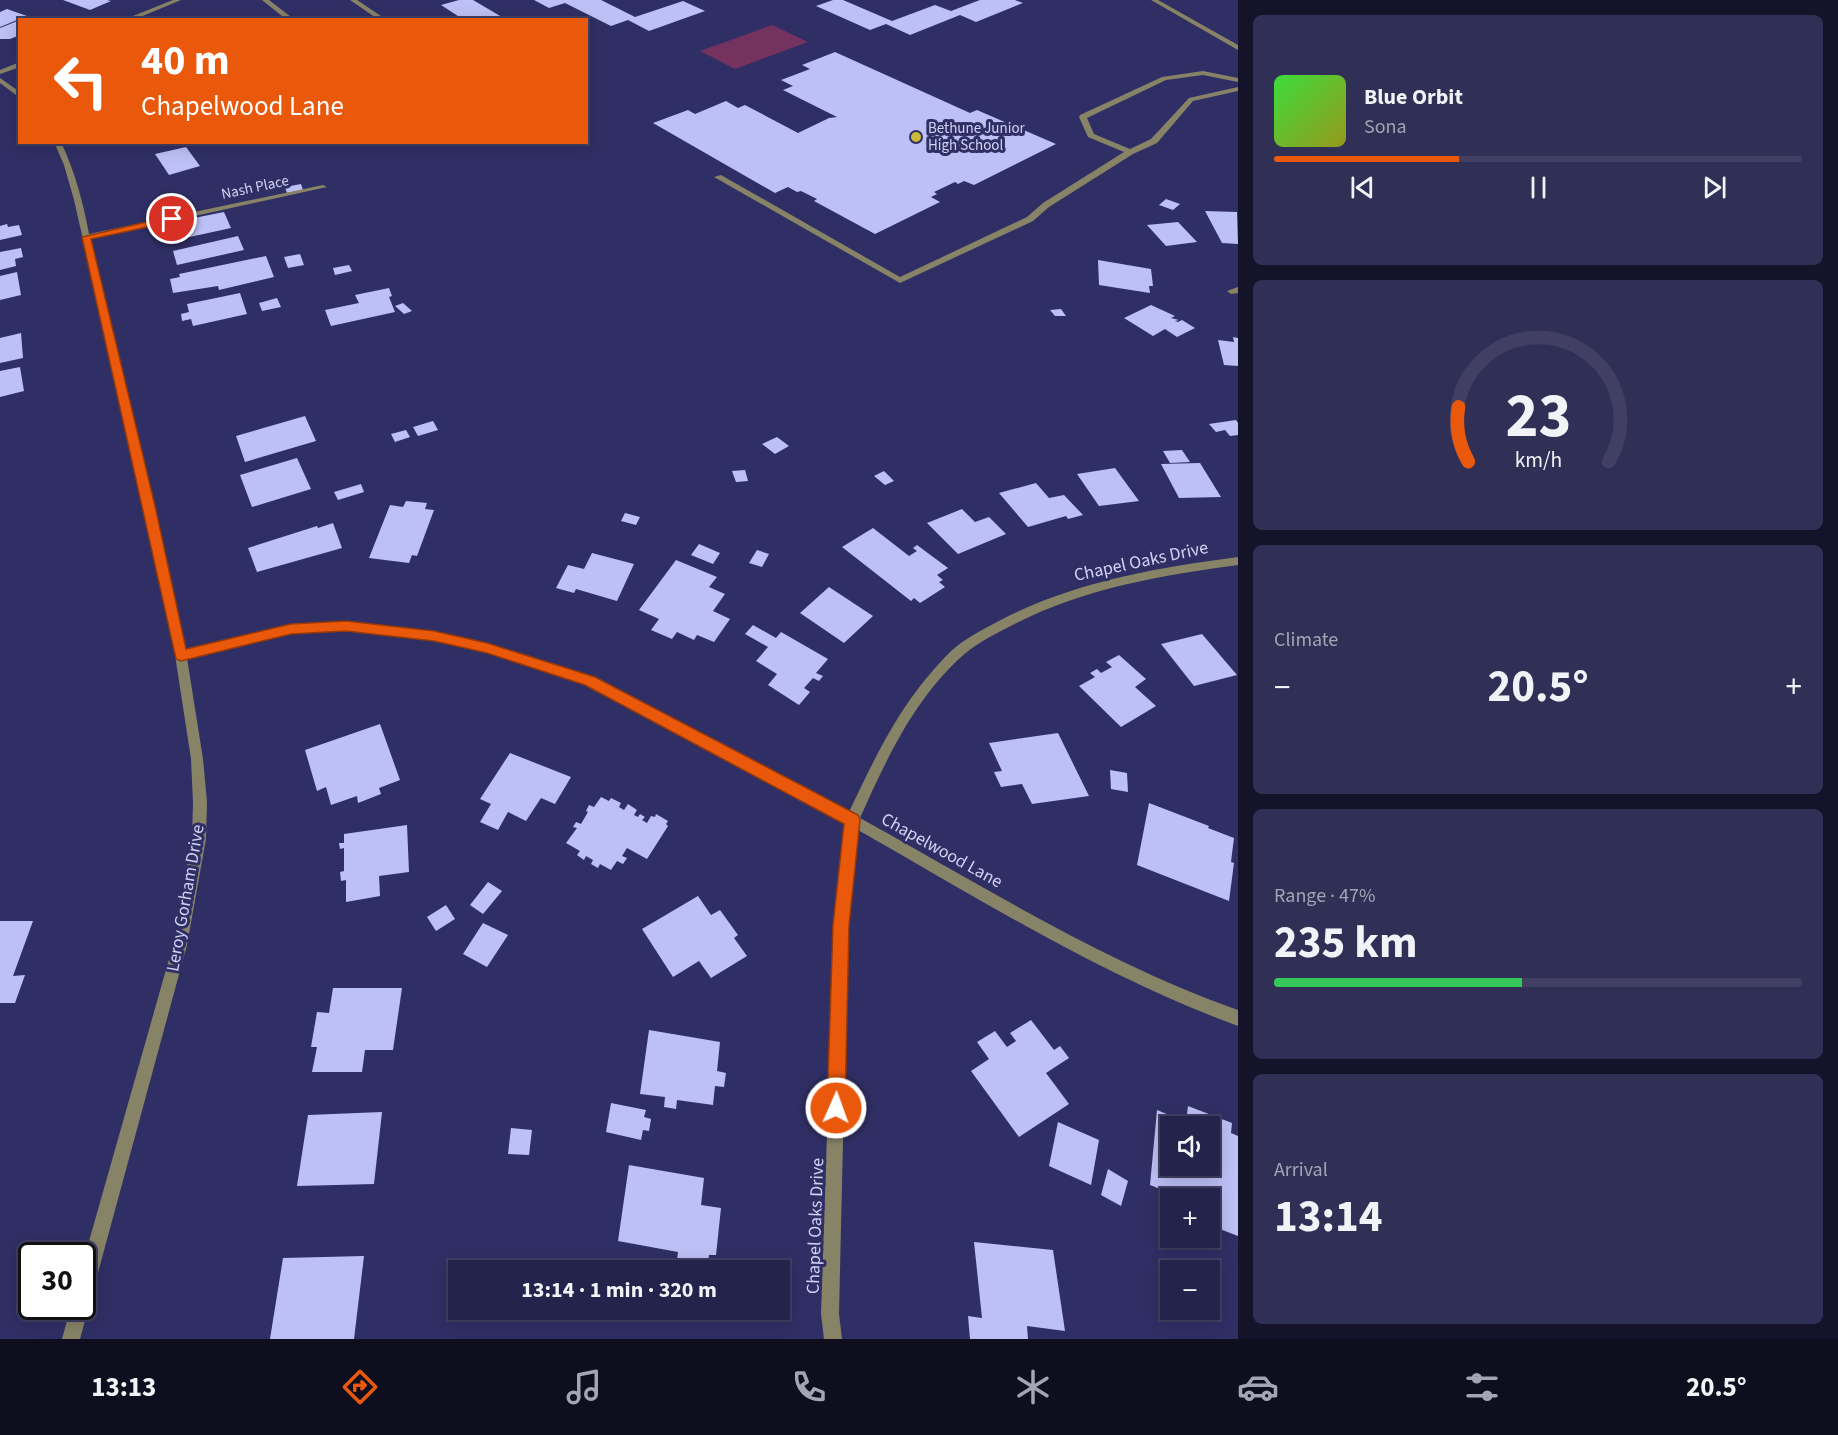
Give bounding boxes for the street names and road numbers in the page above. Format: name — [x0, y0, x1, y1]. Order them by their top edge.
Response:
street label: Nash Place — [219, 170, 291, 205]
street label: Chapel Oaks Drive — [1072, 535, 1210, 588]
street label: Chapelwood Lane — [877, 807, 1007, 894]
street label: Leroy Gorham Drive — [160, 823, 211, 973]
street label: Chapel Oaks Drive — [801, 1157, 830, 1295]

